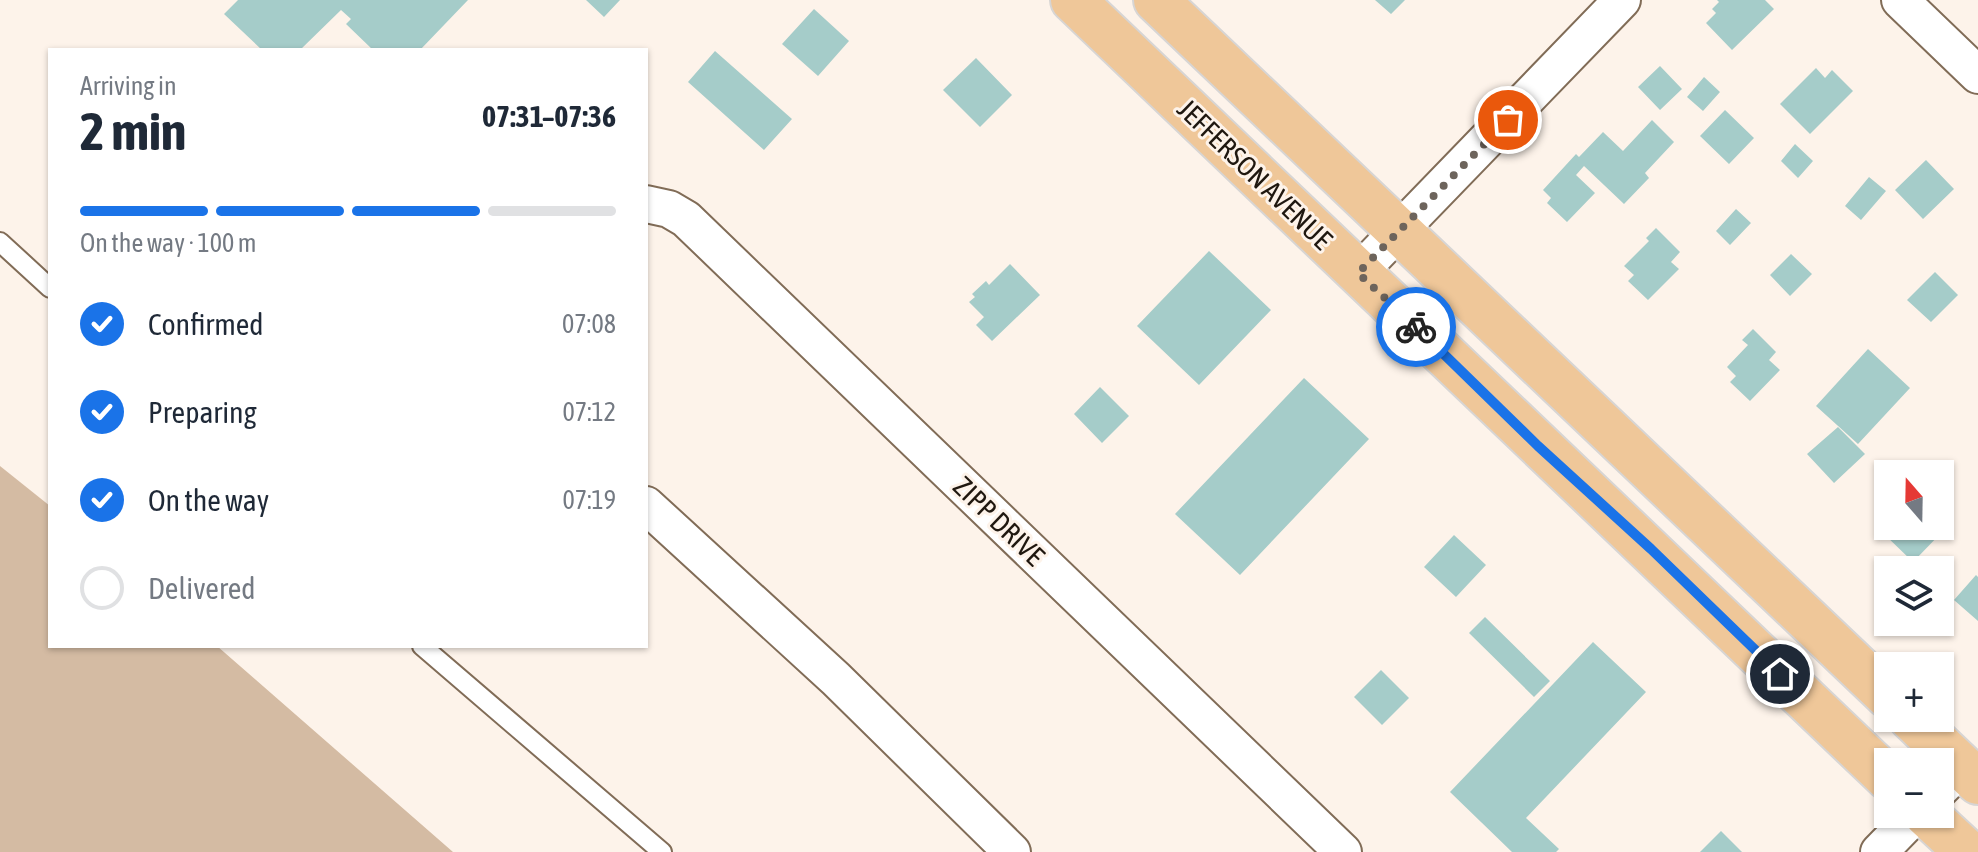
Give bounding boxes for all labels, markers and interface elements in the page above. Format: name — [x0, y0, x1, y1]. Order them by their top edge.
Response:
text: Arriving in — [80, 71, 177, 101]
pin — [1474, 86, 1542, 154]
street label: JEFFERSON AVENUE — [1171, 92, 1339, 256]
icon: bag — [1486, 98, 1530, 142]
text: 07:31–07:36 — [482, 99, 616, 133]
text: 2 min — [80, 101, 186, 161]
text: On the way · 100 m — [80, 228, 257, 258]
courier — [1376, 287, 1456, 367]
icon: check — [80, 302, 124, 346]
icon: bike — [1394, 305, 1438, 349]
text: Confirmed — [148, 307, 263, 341]
text: 07:08 — [562, 309, 616, 339]
icon: check — [80, 390, 124, 434]
text: Preparing — [148, 395, 257, 429]
text: 07:12 — [562, 397, 616, 427]
north arrow — [1874, 460, 1954, 540]
map controls — [1874, 460, 1954, 828]
street label: ZIPP DRIVE — [947, 470, 1051, 572]
icon: check — [80, 478, 124, 522]
text: On the way — [148, 483, 269, 517]
text: 07:19 — [562, 485, 616, 515]
button: layers — [1874, 556, 1954, 636]
text: Delivered — [148, 571, 256, 605]
pin — [1746, 640, 1814, 708]
icon: home — [1758, 652, 1802, 696]
button: + — [1874, 652, 1954, 732]
button: − — [1874, 748, 1954, 828]

